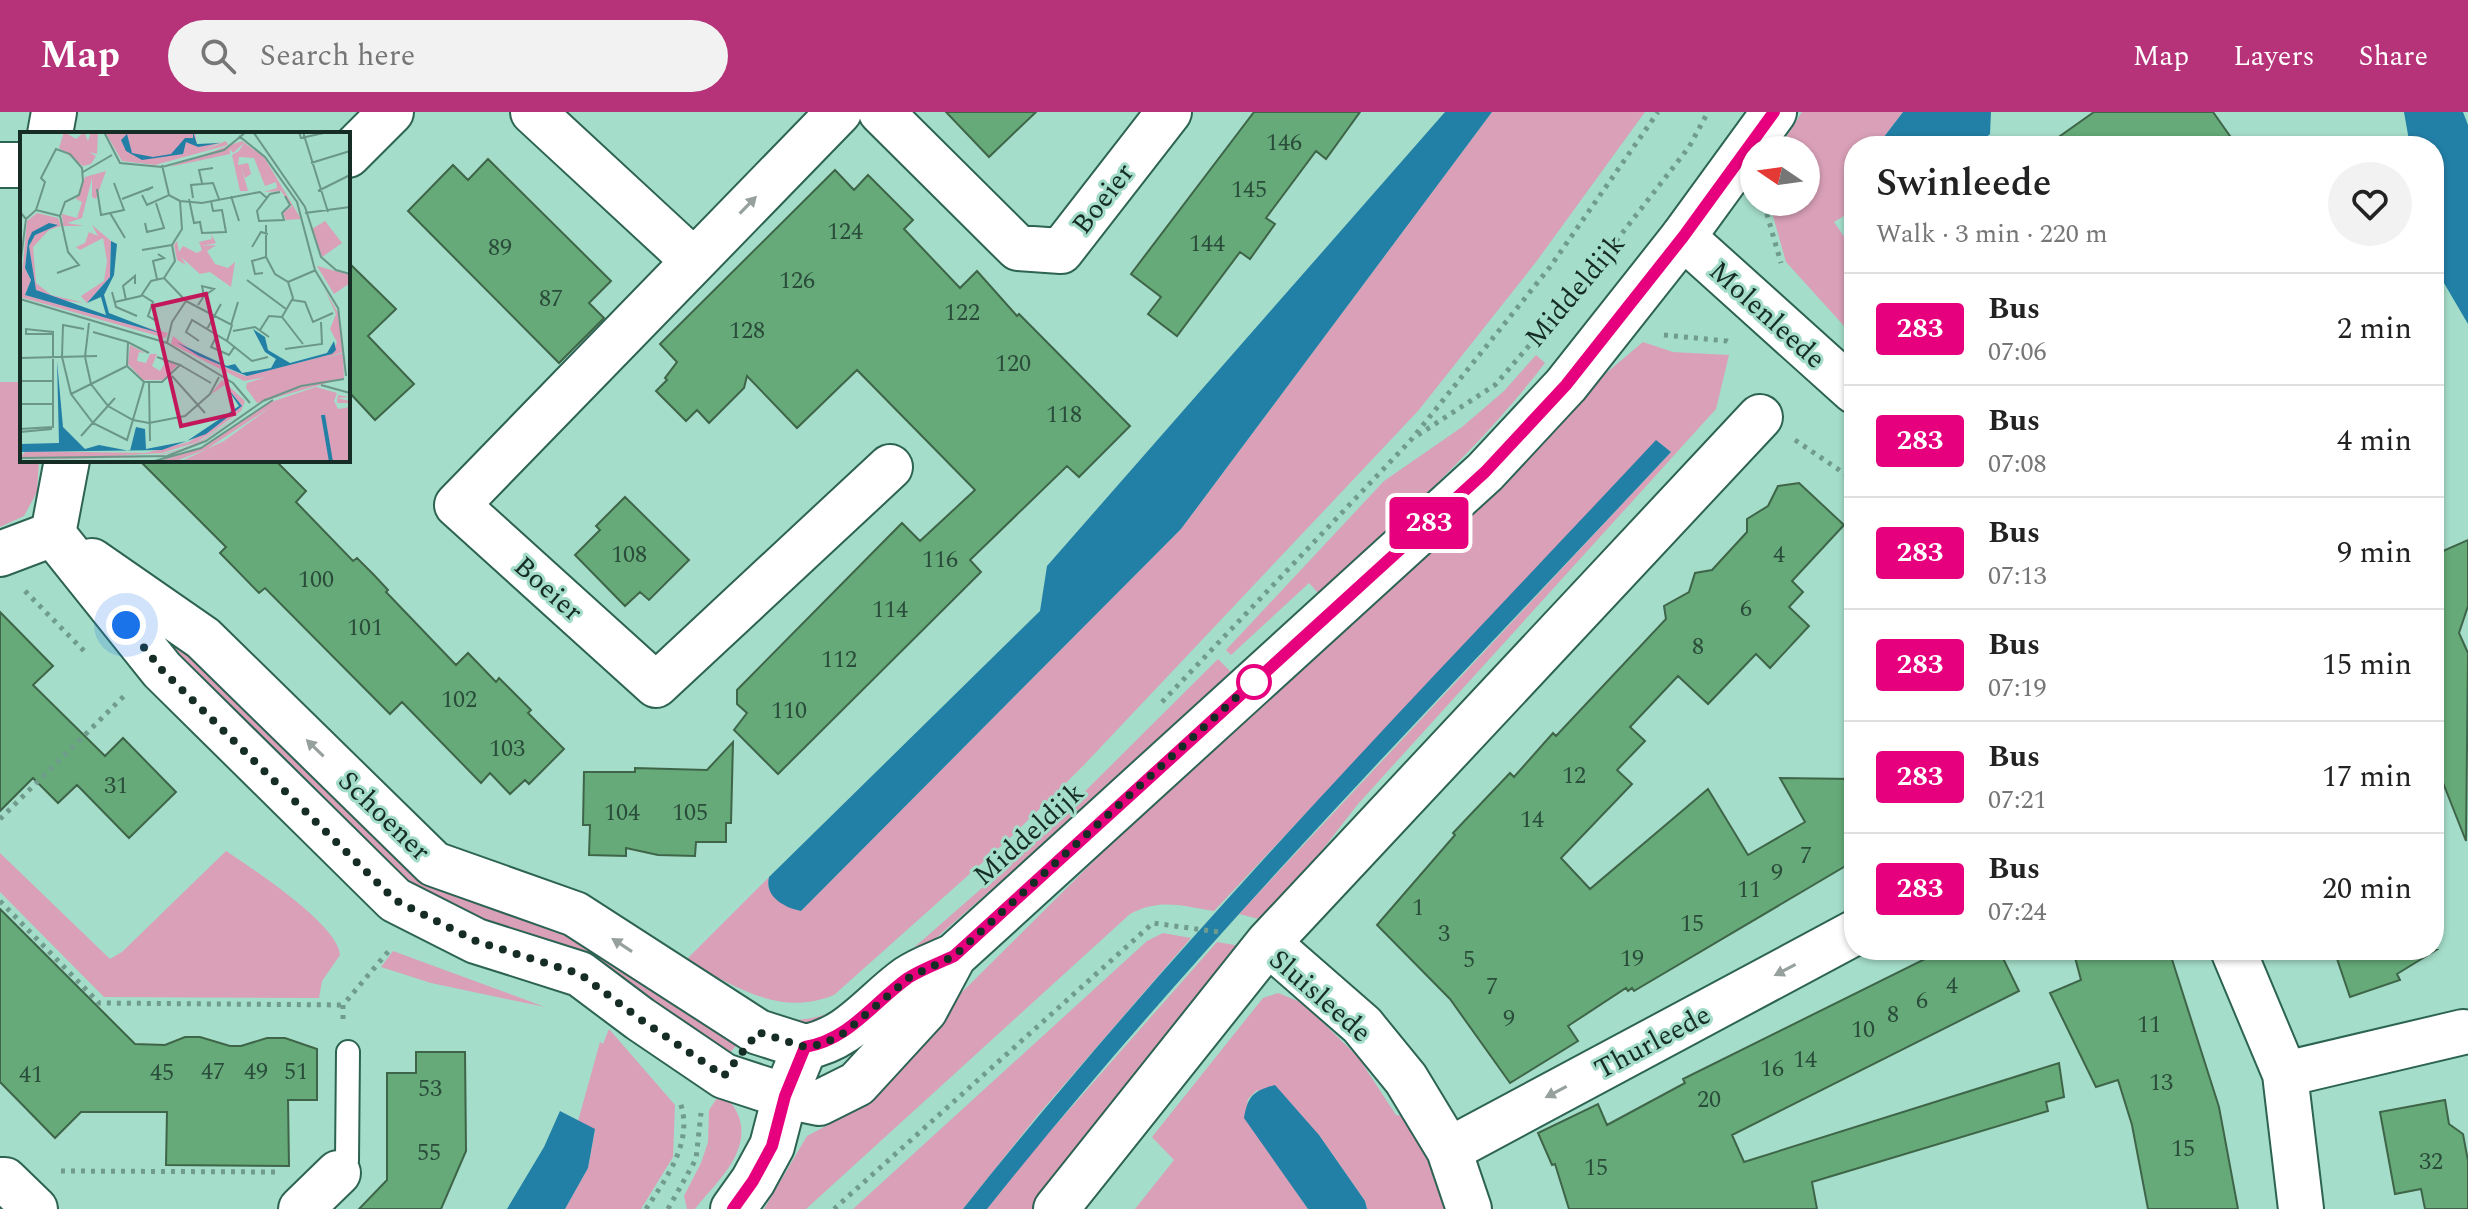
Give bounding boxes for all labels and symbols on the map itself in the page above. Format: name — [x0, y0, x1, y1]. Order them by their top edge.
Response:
house number: 146 — [1266, 125, 1302, 161]
inset map — [20, 132, 350, 462]
north arrow — [1740, 136, 1820, 216]
street label: Boeier — [1061, 154, 1145, 244]
house number: 145 — [1231, 172, 1267, 208]
one-way arrow — [739, 196, 757, 215]
house number: 124 — [827, 214, 863, 250]
street label: Middeldijk — [1514, 224, 1636, 357]
house number: 144 — [1189, 226, 1225, 262]
house number: 89 — [488, 230, 512, 266]
street label: Molenleede — [1699, 251, 1835, 379]
house number: 126 — [779, 263, 815, 299]
house number: 87 — [539, 281, 563, 317]
house number: 122 — [944, 295, 980, 331]
house number: 128 — [729, 313, 765, 349]
house number: 120 — [995, 346, 1031, 382]
house number: 118 — [1046, 397, 1082, 433]
line badge: 283 — [1383, 497, 1475, 549]
house number: 108 — [611, 537, 647, 573]
house number: 4 — [1773, 537, 1785, 573]
house number: 116 — [922, 542, 958, 578]
street label: Boeier — [504, 546, 592, 632]
house number: 100 — [298, 562, 334, 598]
house number: 6 — [1740, 591, 1752, 627]
house number: 114 — [872, 592, 908, 628]
your location — [106, 605, 146, 645]
house number: 101 — [347, 610, 383, 646]
house number: 8 — [1692, 629, 1704, 665]
house number: 112 — [821, 642, 857, 678]
unlabelled marker — [1237, 665, 1271, 699]
house number: 102 — [441, 682, 477, 718]
house number: 110 — [771, 693, 807, 729]
house number: 103 — [489, 731, 525, 767]
one-way arrow — [306, 739, 325, 758]
house number: 12 — [1562, 758, 1586, 794]
street label: Schoener — [328, 761, 440, 871]
house number: 31 — [104, 768, 128, 804]
street label: Middeldijk — [964, 772, 1094, 896]
house number: 104 — [604, 795, 640, 831]
house number: 105 — [672, 795, 708, 831]
house number: 14 — [1520, 802, 1544, 838]
house number: 7 — [1800, 838, 1812, 874]
house number: 9 — [1771, 855, 1783, 891]
house number: 11 — [1737, 872, 1761, 908]
house number: 1 — [1412, 890, 1424, 926]
house number: 15 — [1680, 906, 1704, 942]
house number: 3 — [1438, 916, 1450, 952]
one-way arrow — [612, 938, 633, 953]
street label: Sluisleede — [1259, 939, 1381, 1053]
house number: 19 — [1620, 941, 1644, 977]
house number: 5 — [1463, 942, 1475, 978]
one-way arrow — [1774, 963, 1797, 976]
house number: 4 — [1946, 968, 1958, 1004]
house number: 7 — [1486, 969, 1498, 1005]
house number: 6 — [1916, 983, 1928, 1019]
street label: Thurleede — [1587, 994, 1719, 1091]
house number: 8 — [1887, 997, 1899, 1033]
house number: 9 — [1503, 1001, 1515, 1037]
house number: 11 — [2137, 1007, 2161, 1043]
house number: 10 — [1851, 1012, 1875, 1048]
house number: 14 — [1793, 1042, 1817, 1078]
house number: 16 — [1760, 1051, 1784, 1087]
house number: 47 — [201, 1054, 225, 1090]
house number: 49 — [244, 1054, 268, 1090]
house number: 51 — [284, 1054, 308, 1090]
house number: 45 — [150, 1055, 174, 1091]
house number: 41 — [19, 1057, 43, 1093]
house number: 13 — [2149, 1065, 2173, 1101]
house number: 53 — [418, 1071, 442, 1107]
house number: 20 — [1697, 1082, 1721, 1118]
one-way arrow — [1545, 1085, 1567, 1099]
house number: 15 — [2171, 1131, 2195, 1167]
house number: 55 — [417, 1135, 441, 1171]
house number: 32 — [2419, 1144, 2443, 1180]
house number: 15 — [1584, 1150, 1608, 1186]

